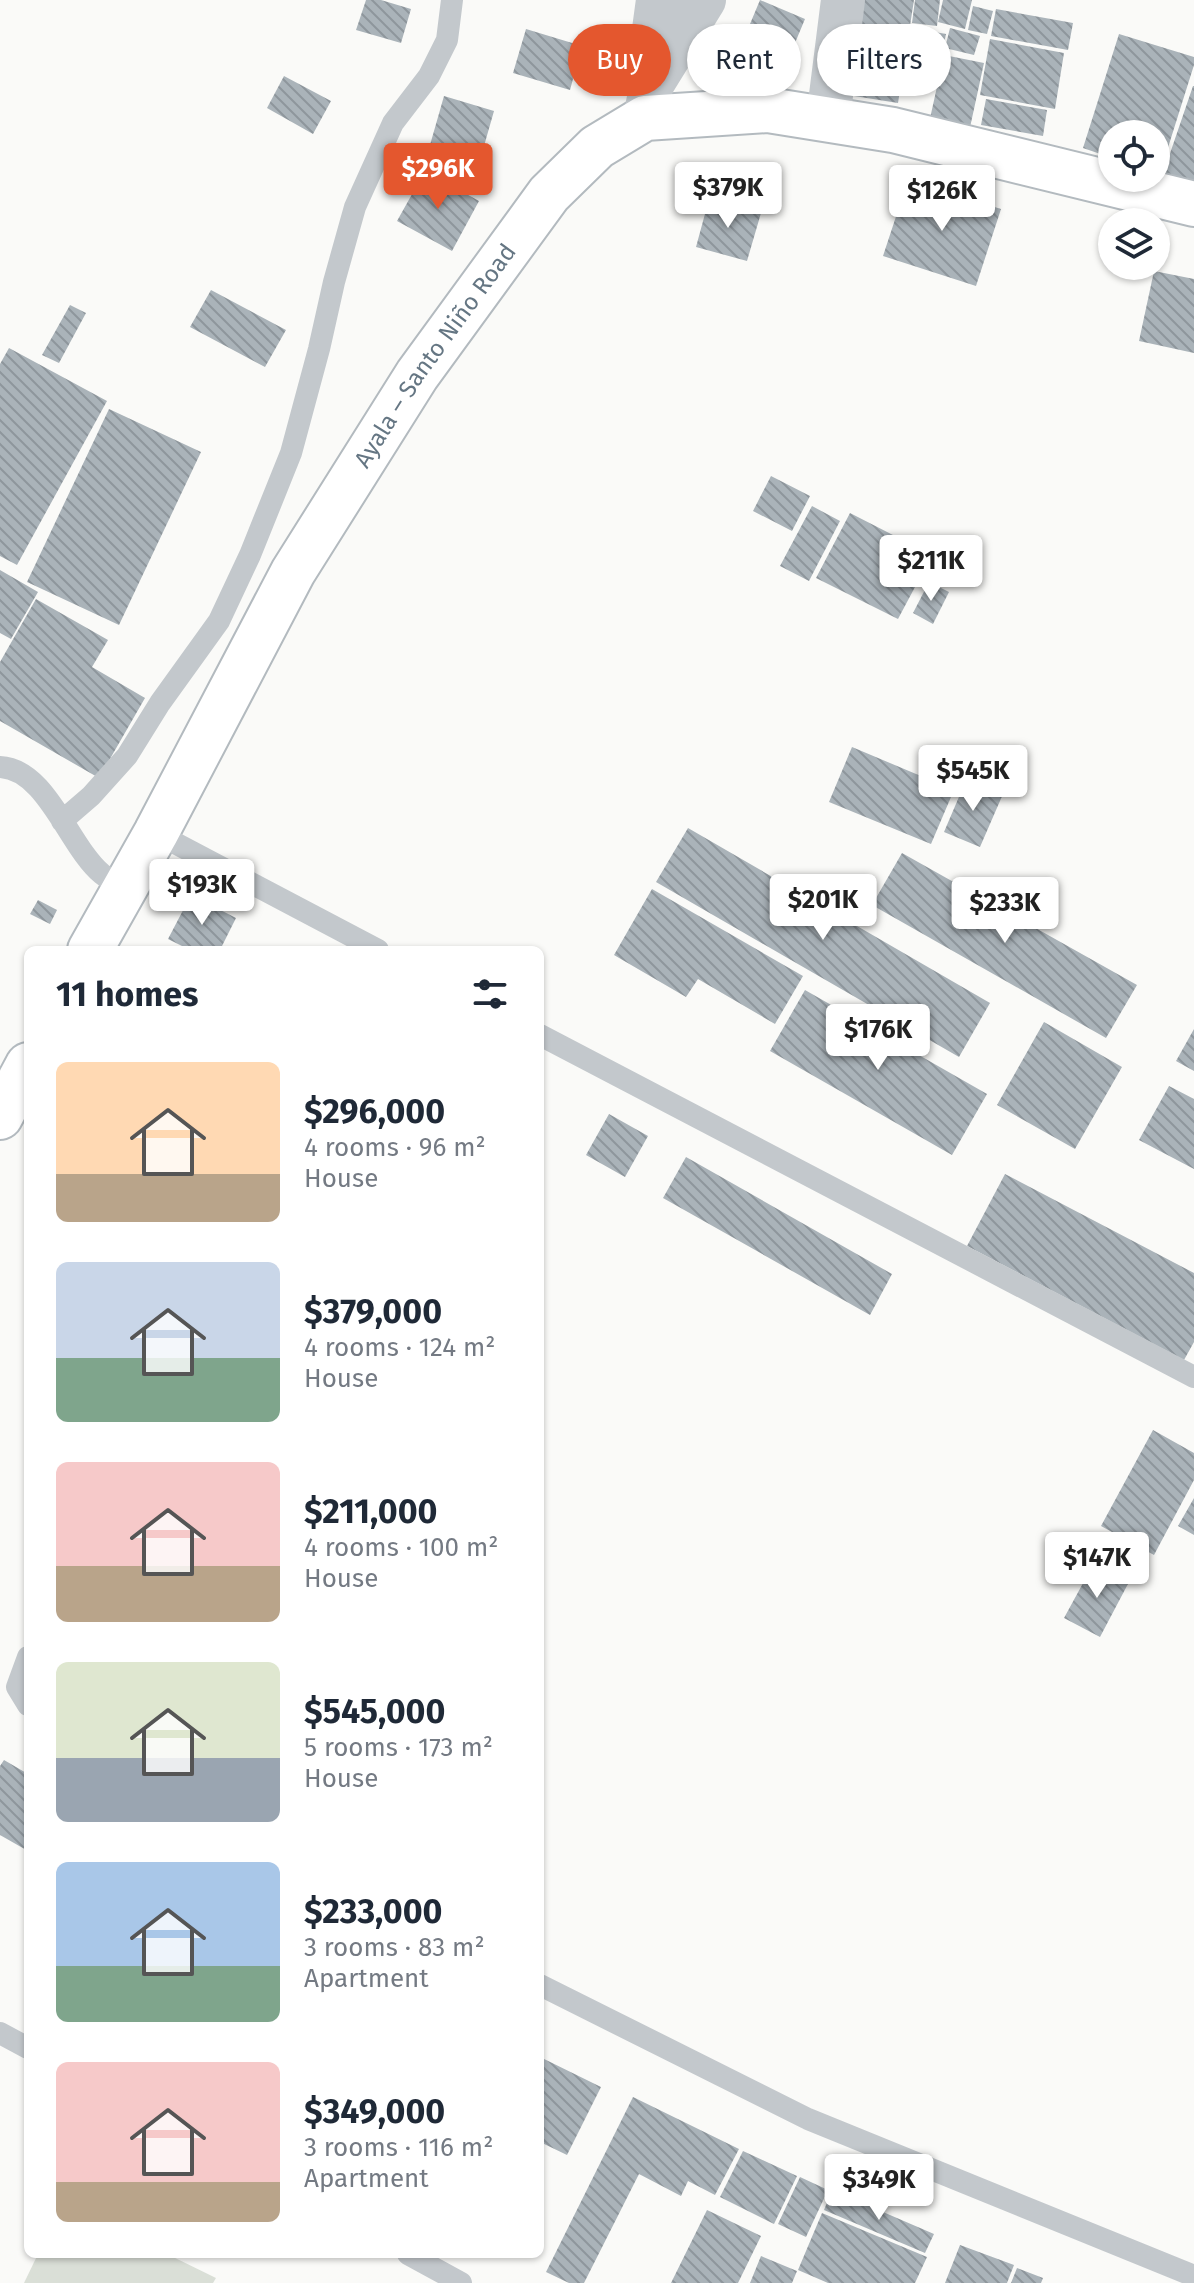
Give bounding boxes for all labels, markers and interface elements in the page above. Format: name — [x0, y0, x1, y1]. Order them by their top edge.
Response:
chip: Buy — [568, 24, 671, 96]
chip: Rent — [687, 24, 801, 96]
chip: Filters — [817, 24, 951, 96]
map controls — [1098, 120, 1170, 280]
button: locate — [1098, 120, 1170, 192]
pin: $296K — [382, 143, 494, 211]
text: $296K — [402, 153, 474, 184]
pin: $379K — [672, 162, 784, 230]
pin: $126K — [886, 165, 998, 233]
text: $379K — [693, 172, 763, 203]
text: $126K — [907, 175, 977, 206]
button: layers — [1098, 208, 1170, 280]
street label: Ayala – Santo Niño Road — [348, 238, 522, 473]
pin: $211K — [875, 535, 987, 603]
text: $211K — [897, 545, 965, 576]
pin: $545K — [917, 745, 1029, 813]
text: $545K — [936, 755, 1010, 786]
pin: $193K — [146, 859, 258, 927]
text: $193K — [167, 869, 237, 900]
pin: $201K — [767, 874, 879, 942]
pin: $233K — [949, 877, 1061, 945]
text: $201K — [788, 884, 858, 915]
text: $233K — [970, 887, 1040, 918]
icon: filters — [468, 972, 512, 1016]
text: 11 homes — [56, 974, 198, 1015]
pin: $176K — [822, 1004, 934, 1072]
text: $176K — [844, 1014, 912, 1045]
text: $296,000 — [304, 1091, 445, 1132]
icon: home — [120, 1094, 216, 1190]
text: 4 rooms · 96 m² — [304, 1132, 486, 1163]
text: House — [304, 1163, 378, 1194]
text: $379,000 — [304, 1291, 442, 1332]
icon: home — [120, 1294, 216, 1390]
text: 4 rooms · 124 m² — [304, 1332, 496, 1363]
text: House — [304, 1363, 378, 1394]
text: $211,000 — [304, 1491, 437, 1532]
icon: home — [120, 1494, 216, 1590]
text: 4 rooms · 100 m² — [304, 1532, 499, 1563]
pin: $147K — [1041, 1532, 1153, 1600]
text: $147K — [1063, 1542, 1131, 1573]
text: House — [304, 1563, 378, 1594]
text: $545,000 — [304, 1691, 445, 1732]
icon: home — [120, 1694, 216, 1790]
text: 5 rooms · 173 m² — [304, 1732, 493, 1763]
text: House — [304, 1763, 378, 1794]
text: $233,000 — [304, 1891, 442, 1932]
icon: home — [120, 1894, 216, 1990]
text: 3 rooms · 83 m² — [304, 1932, 485, 1963]
text: Apartment — [304, 1963, 429, 1994]
text: $349,000 — [304, 2091, 445, 2132]
icon: home — [120, 2094, 216, 2190]
text: 3 rooms · 116 m² — [304, 2132, 493, 2163]
pin: $349K — [823, 2154, 935, 2222]
text: Apartment — [304, 2163, 429, 2194]
text: $349K — [843, 2164, 915, 2195]

